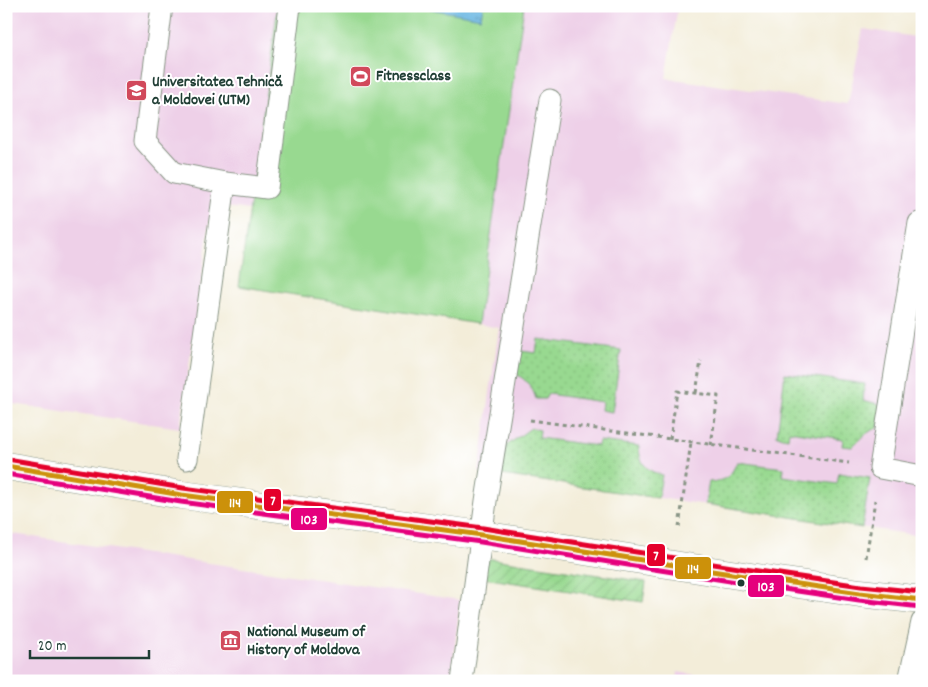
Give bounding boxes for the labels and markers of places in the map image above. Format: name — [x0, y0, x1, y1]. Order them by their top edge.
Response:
sports icon: Fitnessclass — [348, 64, 372, 88]
place label: Fitnessclass — [376, 65, 451, 88]
place label: Universitatea Tehnică a Moldovei (UTM) — [152, 71, 283, 112]
school or university icon: Universitatea Tehnică a Moldovei (UTM) — [124, 79, 148, 103]
unlabelled marker — [736, 578, 746, 588]
place label: National Museum of History of Moldova — [247, 621, 366, 662]
museum icon: National Museum of History of Moldova — [219, 629, 243, 653]

